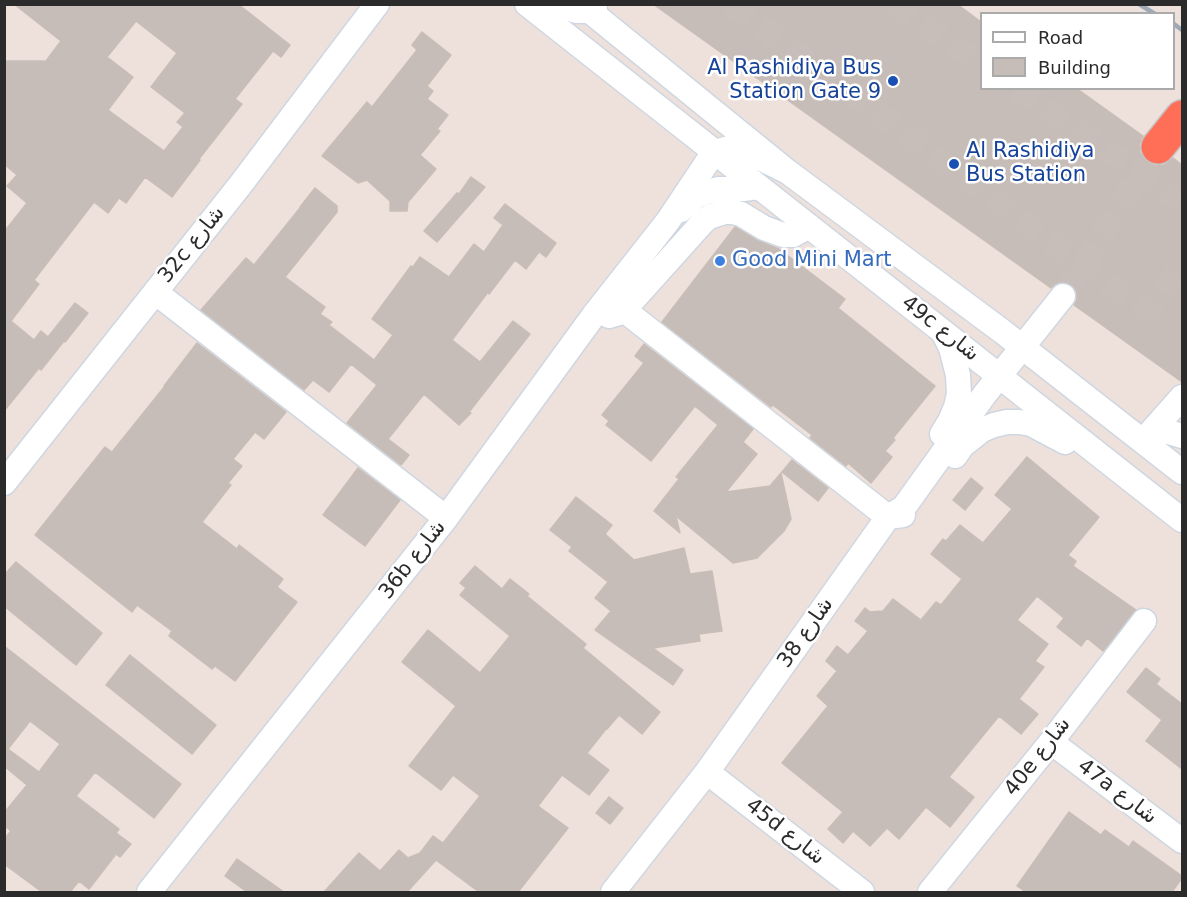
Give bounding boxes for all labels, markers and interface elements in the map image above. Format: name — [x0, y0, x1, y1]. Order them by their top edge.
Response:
legend — [980, 12, 1175, 90]
text: Road — [1038, 27, 1083, 48]
place label: Al Rashidiya Bus Station Gate 9 — [707, 56, 881, 106]
text: Building — [1038, 57, 1111, 78]
marker: Al Rashidiya Bus Station Gate 9 — [886, 74, 900, 88]
place label: Al Rashidiya Bus Station — [966, 139, 1094, 189]
marker: Al Rashidiya Bus Station — [947, 157, 961, 171]
street label: 32c شارع — [153, 201, 231, 289]
place label: Good Mini Mart — [732, 248, 892, 274]
marker: Good Mini Mart — [713, 254, 727, 268]
street label: 49c شارع — [896, 291, 984, 367]
street label: 36b شارع — [374, 515, 452, 605]
street label: شارع 38 — [773, 593, 839, 673]
street label: 40e شارع — [999, 713, 1077, 801]
street label: 47a شارع — [1072, 754, 1162, 830]
street label: 45d شارع — [740, 793, 830, 871]

